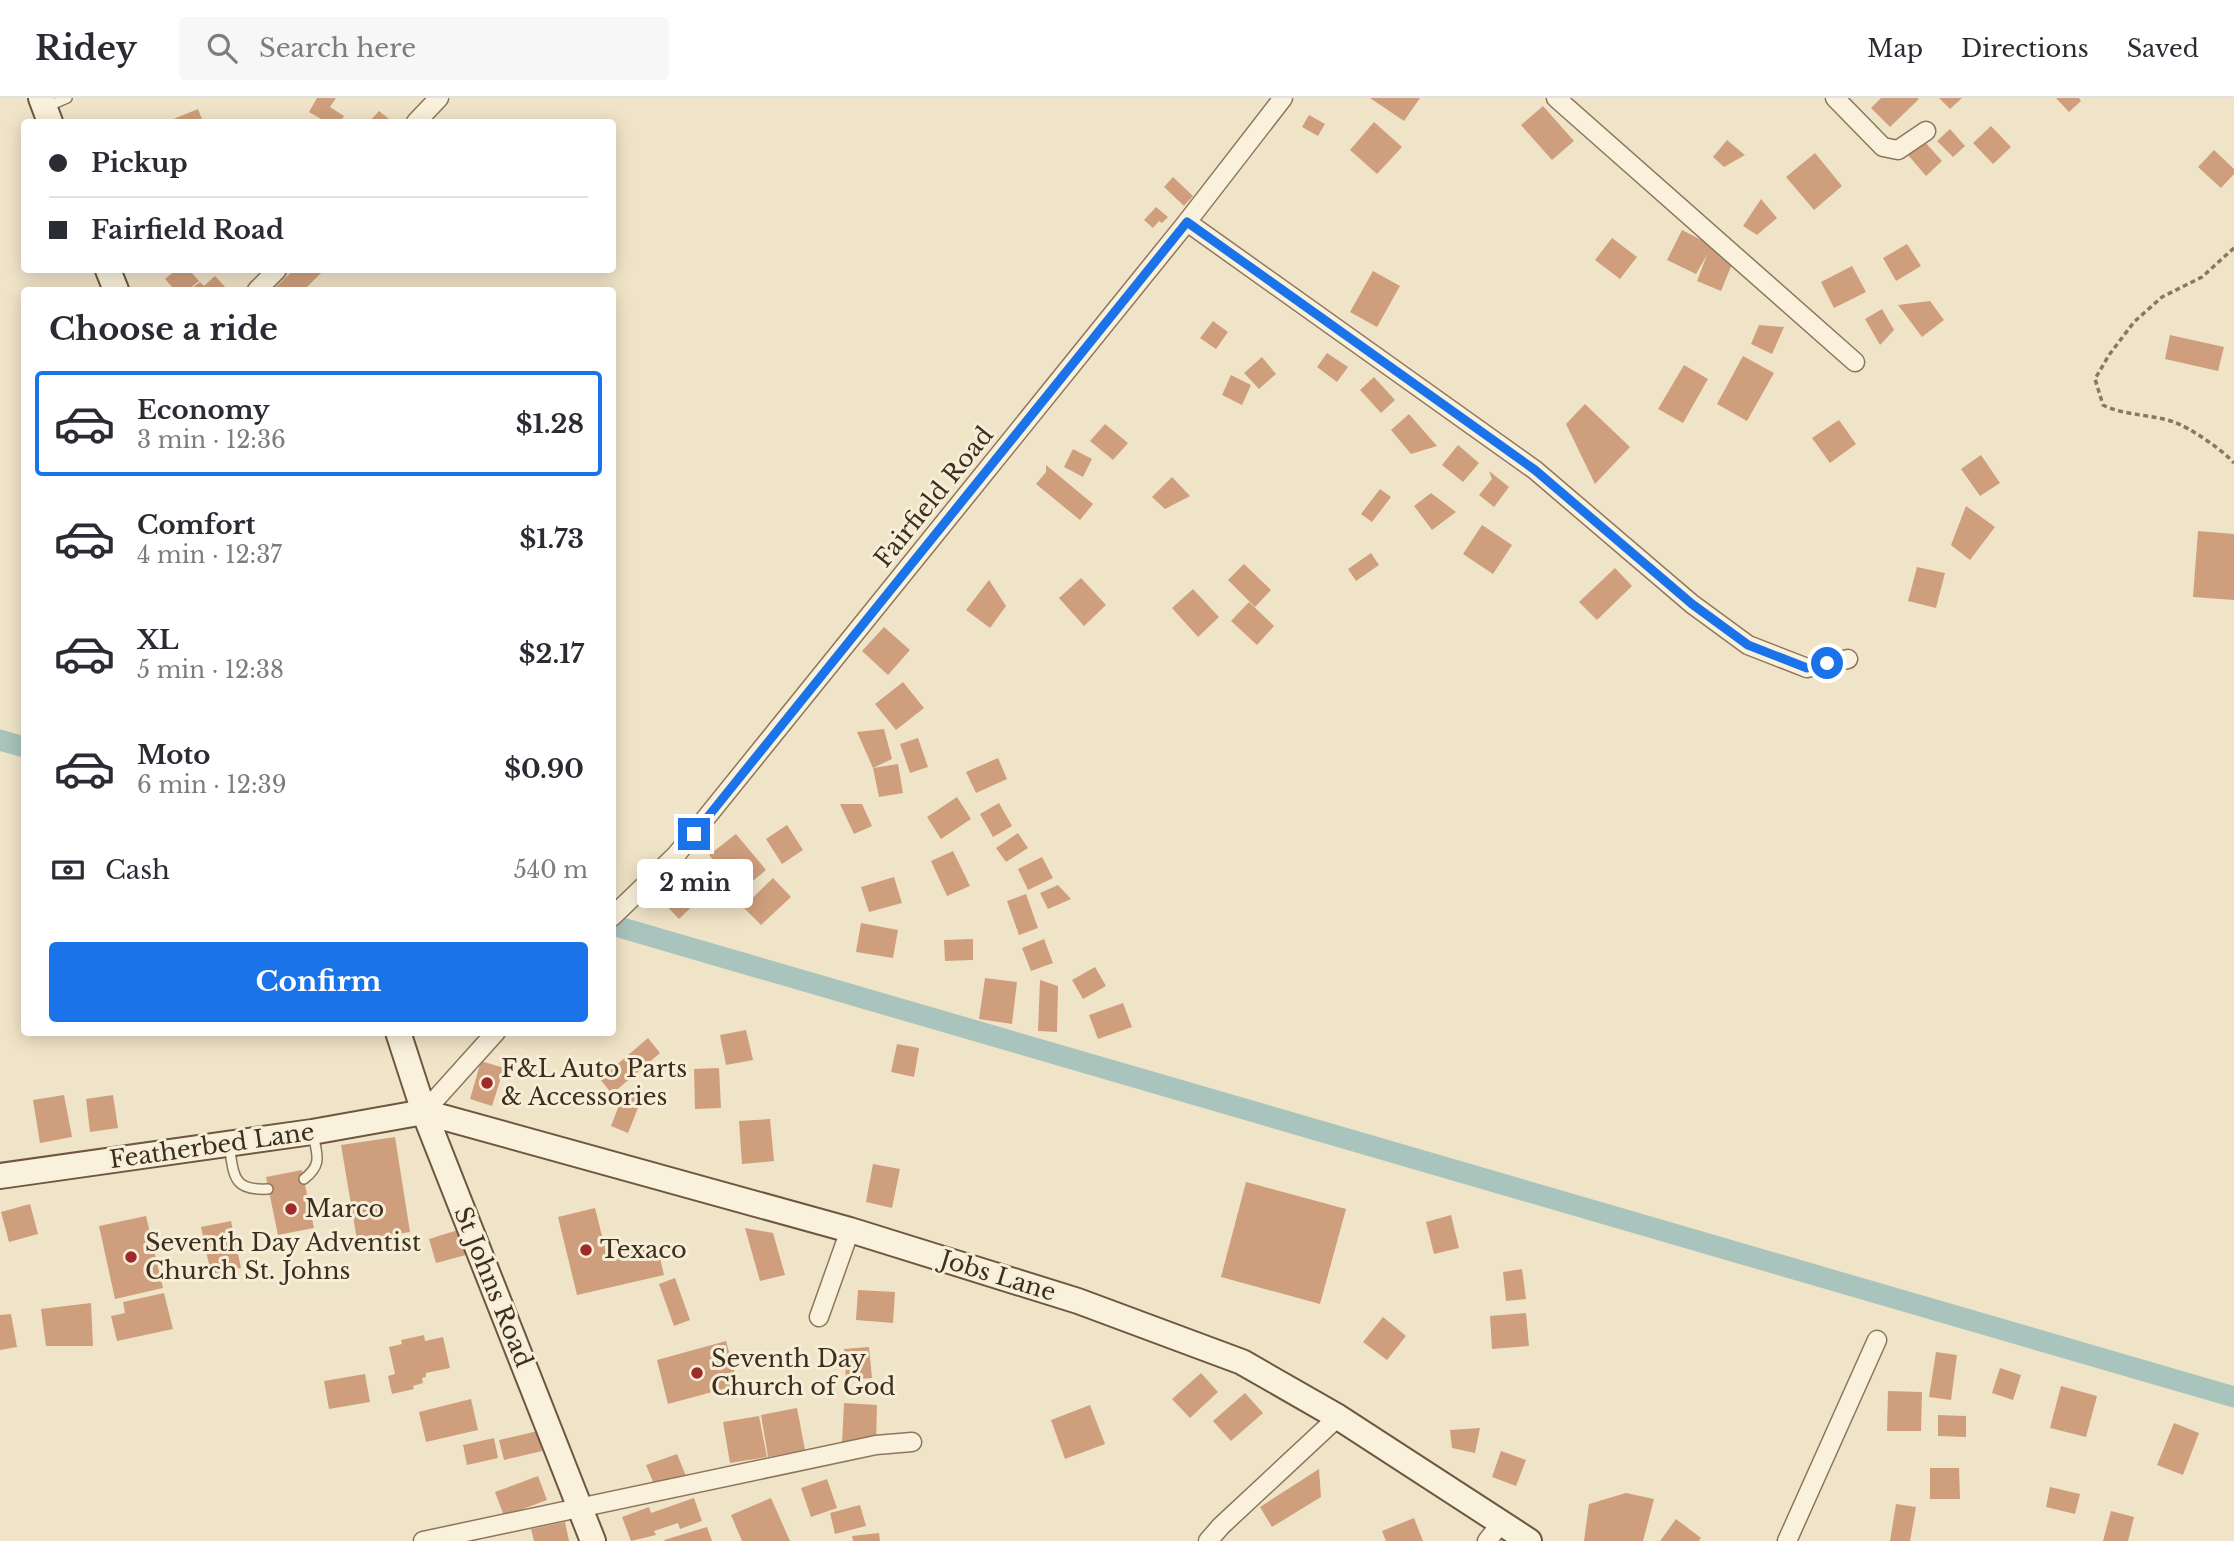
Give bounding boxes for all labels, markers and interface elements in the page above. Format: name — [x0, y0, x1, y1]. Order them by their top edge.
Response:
search box — [179, 17, 669, 80]
text: Ridey — [35, 28, 137, 69]
icon: search — [203, 29, 241, 67]
text: Search here — [259, 32, 416, 64]
text: Map — [1867, 34, 1923, 63]
text: Directions — [1961, 34, 2089, 63]
text: Saved — [2127, 34, 2199, 63]
text: Pickup — [91, 147, 188, 179]
text: Fairfield Road — [91, 214, 284, 246]
text: Choose a ride — [49, 309, 278, 349]
icon: car — [53, 392, 116, 455]
text: Economy — [137, 394, 270, 426]
text: $1.28 — [516, 408, 584, 440]
street label: Fairfield Road — [868, 421, 999, 573]
text: 3 min · 12:36 — [137, 426, 286, 454]
icon: car — [53, 507, 116, 570]
text: Comfort — [137, 509, 255, 541]
text: $1.73 — [520, 523, 584, 555]
text: 4 min · 12:37 — [137, 541, 282, 569]
icon: car — [53, 622, 116, 685]
text: XL — [137, 624, 179, 656]
text: $2.17 — [519, 638, 584, 670]
route start — [1811, 647, 1843, 679]
text: 5 min · 12:38 — [137, 656, 284, 684]
icon: car — [53, 737, 116, 800]
text: Moto — [137, 739, 210, 771]
text: $0.90 — [504, 753, 584, 785]
text: 6 min · 12:39 — [137, 771, 286, 799]
route end — [678, 818, 710, 850]
icon: cash — [49, 851, 87, 889]
text: Cash — [105, 854, 170, 886]
text: 540 m — [514, 856, 588, 884]
callout: 2 min — [636, 858, 752, 908]
text: 2 min — [659, 869, 731, 897]
button: Confirm — [49, 942, 588, 1022]
place label: F&L Auto Parts & Accessories — [501, 1054, 687, 1111]
marker: F&L Auto Parts & Accessories — [479, 1075, 495, 1091]
street label: Featherbed Lane — [108, 1117, 316, 1174]
place label: Marco — [305, 1194, 384, 1223]
marker: Marco — [283, 1201, 299, 1217]
street label: St Johns Road — [448, 1202, 539, 1371]
place label: Seventh Day Adventist Church St. Johns — [145, 1228, 421, 1285]
place label: Texaco — [600, 1235, 687, 1264]
marker: Texaco — [578, 1242, 594, 1258]
street label: Jobs Lane — [934, 1243, 1059, 1307]
marker: Seventh Day Adventist Church St. Johns — [123, 1249, 139, 1265]
place label: Seventh Day Church of God — [711, 1344, 896, 1401]
marker: Seventh Day Church of God — [689, 1365, 705, 1381]

